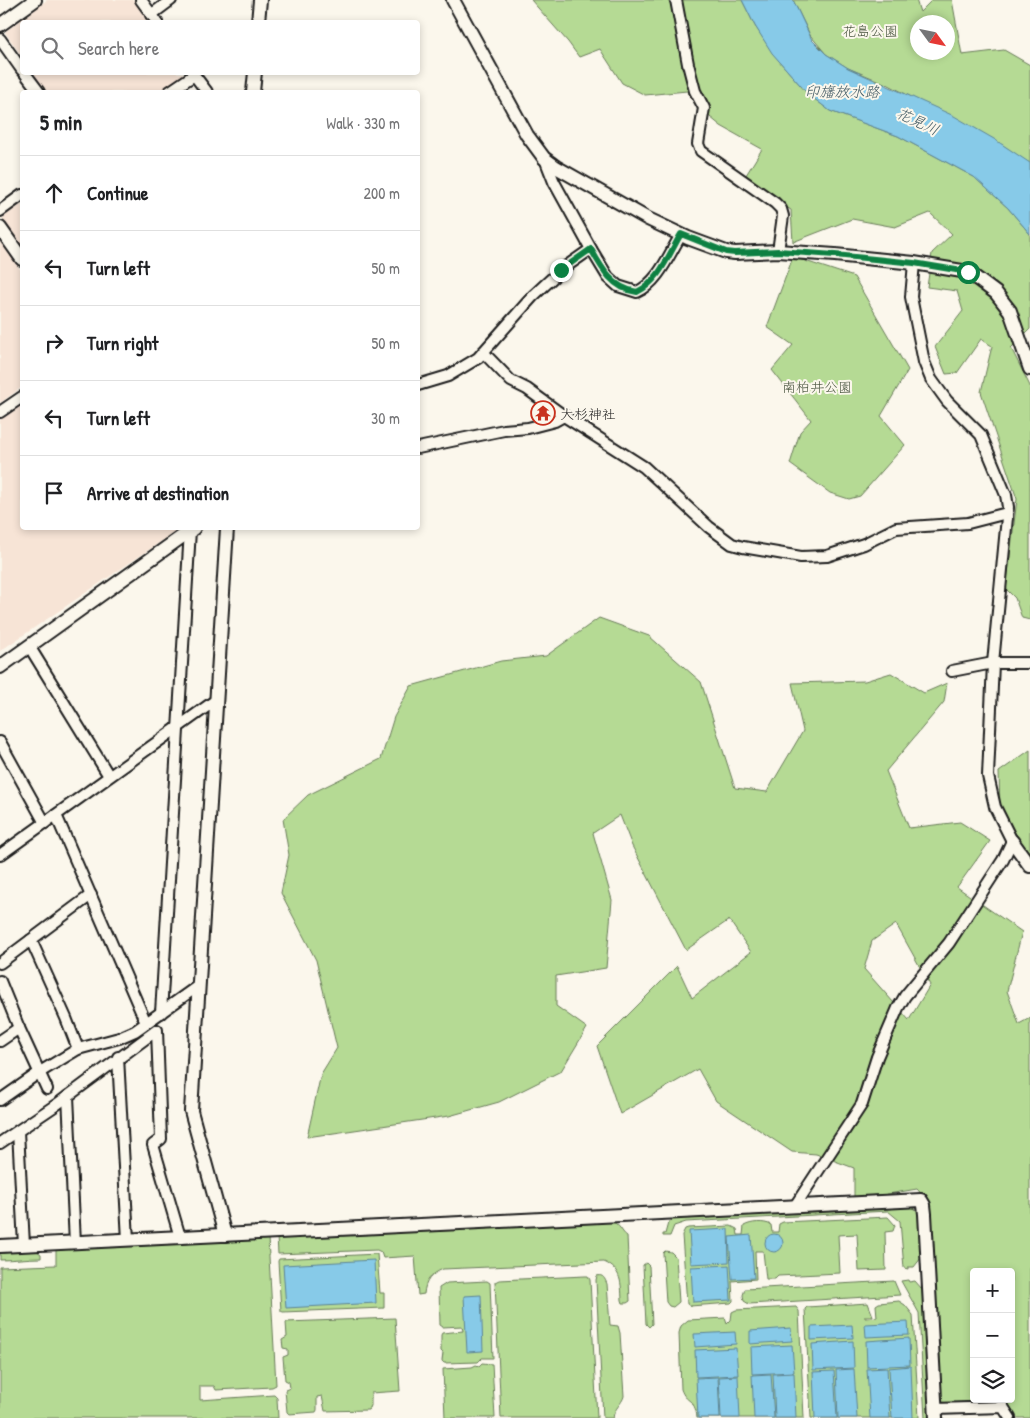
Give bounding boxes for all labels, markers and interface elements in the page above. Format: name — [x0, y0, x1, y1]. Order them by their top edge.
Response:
north arrow — [910, 15, 955, 60]
search box — [20, 20, 420, 75]
park label: 花島公園 — [842, 21, 898, 40]
icon: search — [38, 34, 66, 62]
text: Search here — [78, 35, 159, 61]
water label: 印旛放水路 — [804, 81, 880, 102]
water label: 花見川 — [893, 102, 943, 140]
text: 5 min — [40, 108, 82, 137]
text: Walk · 330 m — [326, 112, 400, 134]
icon: ahead — [40, 179, 68, 207]
text: Continue — [87, 180, 148, 206]
text: 200 m — [364, 182, 400, 204]
icon: left — [40, 254, 68, 282]
text: Turn left — [87, 255, 150, 281]
text: 50 m — [372, 257, 400, 279]
route end — [550, 259, 573, 282]
route start — [957, 261, 980, 284]
icon: right — [40, 329, 68, 357]
text: Turn right — [87, 330, 158, 356]
text: 50 m — [372, 332, 400, 354]
park label: 南柏井公園 — [782, 377, 852, 396]
temple icon: 大杉神社 — [530, 400, 556, 426]
icon: left — [40, 404, 68, 432]
place label: 大杉神社 — [560, 404, 616, 423]
text: Turn left — [87, 405, 150, 431]
text: 30 m — [371, 407, 400, 429]
icon: arrive — [40, 479, 68, 507]
text: Arrive at destination — [87, 480, 229, 506]
map controls — [970, 1268, 1015, 1403]
button: + — [970, 1268, 1015, 1313]
button: − — [970, 1313, 1015, 1358]
button: layers — [970, 1358, 1015, 1403]

